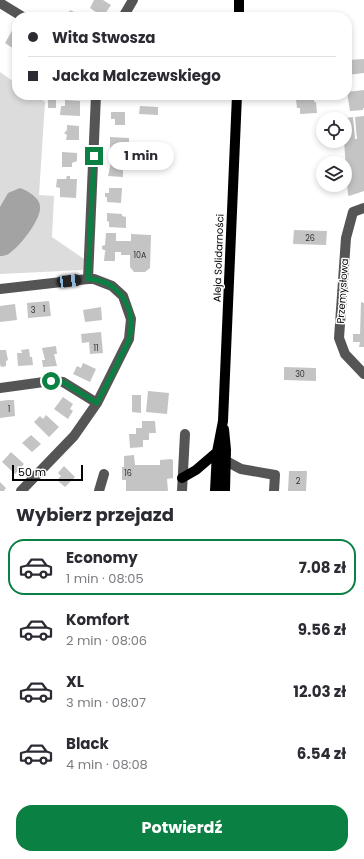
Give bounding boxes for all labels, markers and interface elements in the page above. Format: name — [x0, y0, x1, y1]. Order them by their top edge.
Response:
text: Wita Stwosza — [52, 27, 156, 48]
text: Jacka Malczewskiego — [52, 65, 221, 86]
map controls — [316, 112, 352, 192]
button: locate — [316, 112, 352, 148]
callout: 1 min — [108, 142, 174, 170]
text: 1 min — [124, 146, 158, 165]
route end — [85, 147, 103, 165]
button: layers — [316, 156, 352, 192]
street label: Aleja Solidarności — [209, 214, 228, 302]
house number: 26 — [305, 233, 315, 244]
house number: 10A — [134, 250, 147, 261]
street label: Przemysłowa — [333, 258, 352, 324]
car — [56, 274, 82, 288]
house number: 1 — [43, 304, 45, 315]
house number: 3 — [31, 305, 36, 316]
house number: 11 — [93, 343, 99, 354]
house number: 30 — [295, 369, 305, 380]
route start — [42, 372, 60, 390]
house number: 1 — [8, 404, 10, 415]
scale bar — [12, 463, 83, 482]
text: 50 m — [18, 464, 46, 480]
house number: 16 — [124, 468, 132, 479]
house number: 2 — [296, 476, 301, 487]
text: Wybierz przejazd — [16, 502, 174, 527]
text: Economy — [66, 547, 138, 568]
icon: car — [18, 549, 54, 585]
text: 7.08 zł — [299, 557, 346, 578]
text: 1 min · 08:05 — [66, 569, 144, 588]
text: Komfort — [66, 609, 129, 630]
icon: car — [18, 611, 54, 647]
text: 9.56 zł — [298, 619, 346, 640]
text: 2 min · 08:06 — [66, 631, 147, 650]
text: XL — [66, 671, 84, 692]
icon: car — [18, 673, 54, 709]
text: 12.03 zł — [293, 681, 346, 702]
text: 3 min · 08:07 — [66, 693, 146, 712]
text: Black — [66, 733, 109, 754]
icon: car — [18, 735, 54, 771]
text: 6.54 zł — [297, 743, 346, 764]
text: 4 min · 08:08 — [66, 755, 148, 774]
button: Potwierdź — [16, 805, 348, 851]

